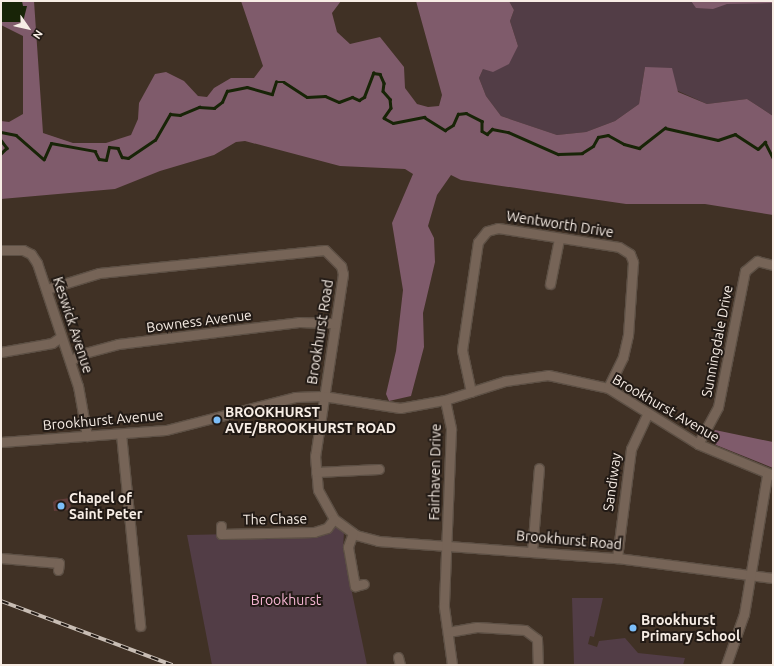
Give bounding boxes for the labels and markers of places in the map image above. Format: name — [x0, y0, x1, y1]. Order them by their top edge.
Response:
place label: BROOKHURST AVE/BROOKHURST ROAD — [225, 404, 396, 436]
marker: BROOKHURST AVE/BROOKHURST ROAD — [212, 415, 222, 425]
place label: Chapel of Saint Peter — [69, 490, 142, 522]
marker: Chapel of Saint Peter — [56, 501, 66, 511]
place label: Brookhurst Primary School — [641, 612, 740, 644]
marker: Brookhurst Primary School — [628, 623, 638, 633]

